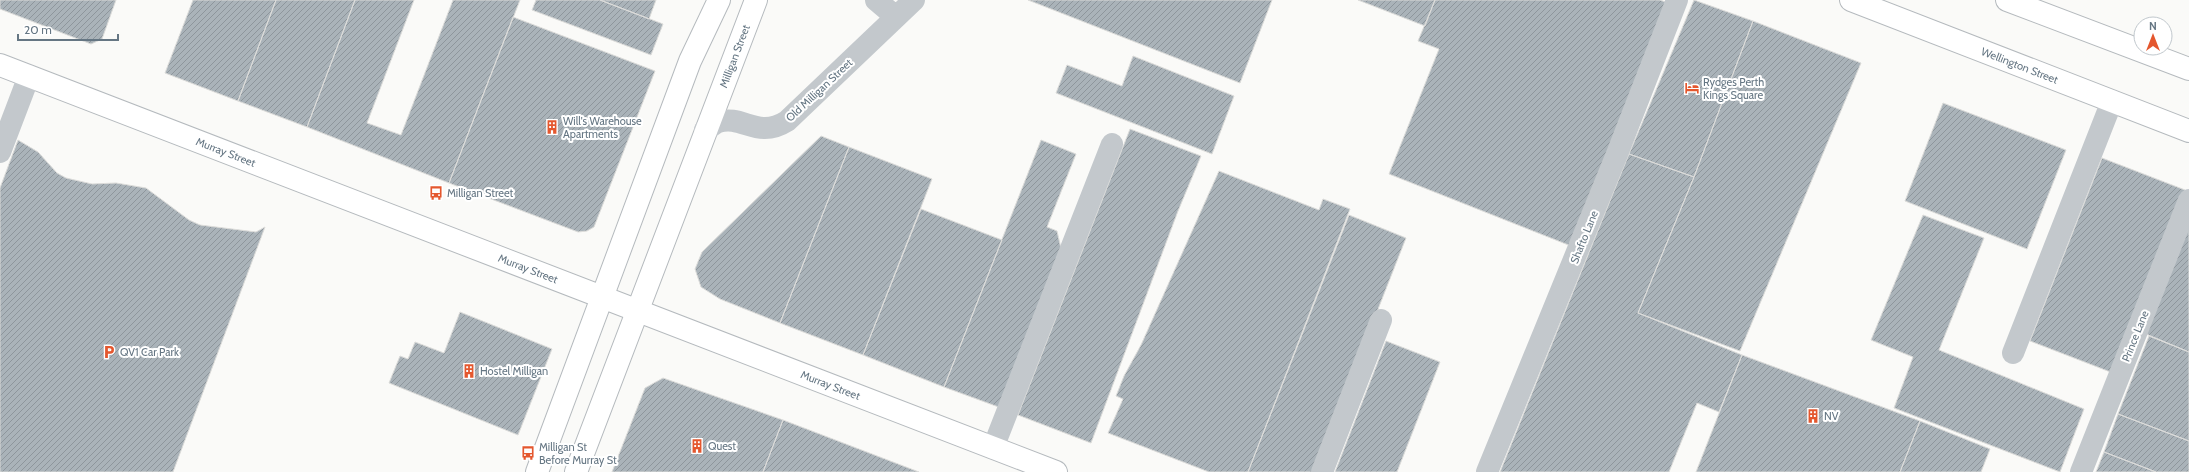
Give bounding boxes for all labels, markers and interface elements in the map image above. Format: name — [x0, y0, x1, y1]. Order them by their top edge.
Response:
scale bar — [18, 16, 118, 42]
north arrow — [2133, 16, 2173, 56]
text: N — [2149, 19, 2157, 33]
text: 20 m — [24, 22, 52, 37]
street label: Milligan Street — [716, 22, 753, 90]
street label: Wellington Street — [1979, 44, 2061, 87]
street label: Old Milligan Street — [783, 55, 855, 124]
place label: Rydges Perth Kings Square — [1703, 75, 1764, 102]
hotel icon: Rydges Perth Kings Square — [1684, 80, 1700, 96]
place label: Will's Warehouse Apartments — [563, 114, 642, 141]
building icon: Will's Warehouse Apartments — [544, 119, 560, 135]
street label: Murray Street — [194, 134, 258, 170]
bus stop icon: Milligan Street — [428, 185, 444, 201]
place label: Milligan Street — [447, 186, 514, 200]
street label: Shafto Lane — [1567, 208, 1601, 266]
street label: Murray Street — [496, 251, 560, 286]
street label: Prince Lane — [2118, 308, 2152, 364]
parking icon: QV1 Car Park — [101, 344, 117, 360]
place label: QV1 Car Park — [120, 345, 179, 359]
building icon: Hostel Milligan — [461, 363, 477, 379]
place label: Hostel Milligan — [480, 364, 548, 378]
street label: Murray Street — [799, 367, 863, 403]
building icon: NV — [1805, 408, 1821, 424]
place label: NV — [1824, 409, 1839, 423]
building icon: Quest — [689, 438, 705, 454]
place label: Quest — [708, 439, 736, 453]
place label: Milligan St Before Murray St — [539, 440, 617, 467]
bus stop icon: Milligan St Before Murray St — [520, 445, 536, 461]

